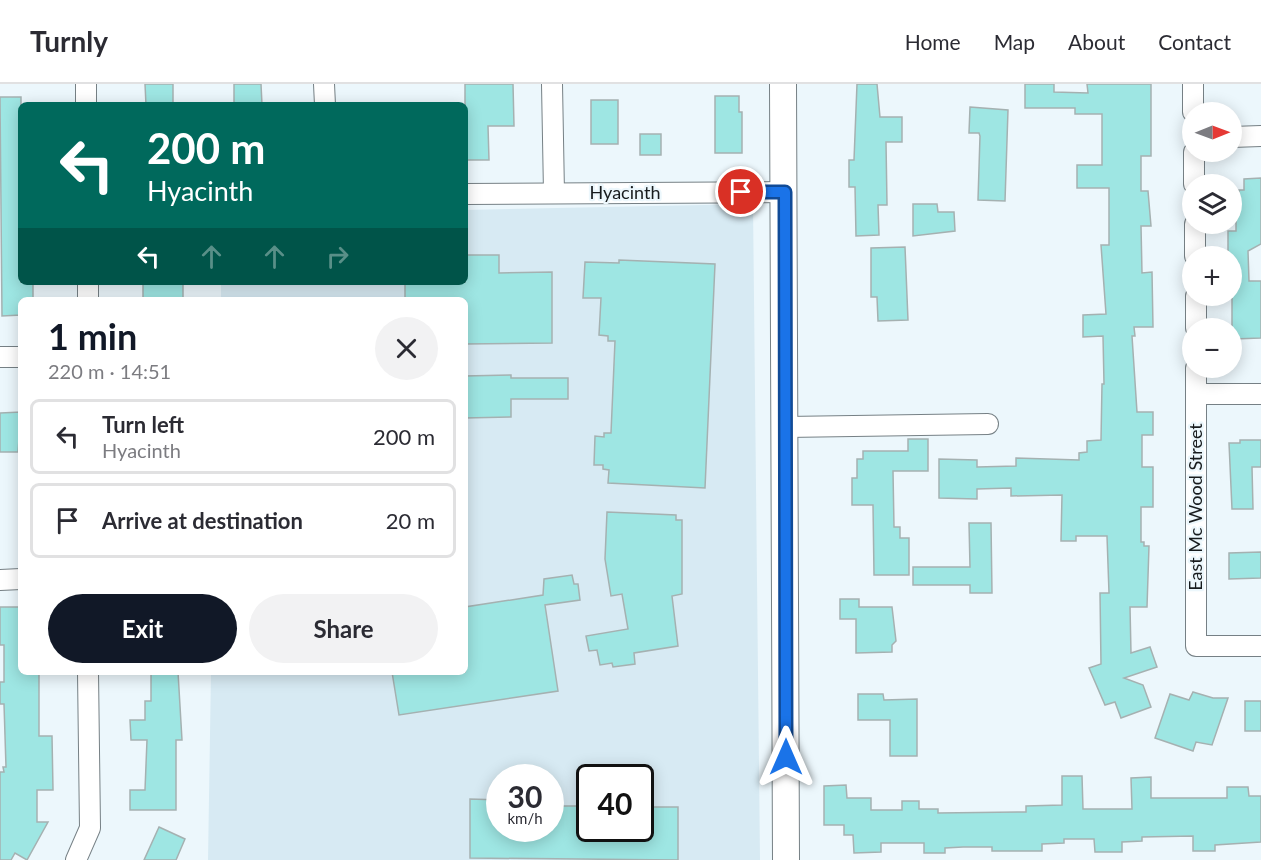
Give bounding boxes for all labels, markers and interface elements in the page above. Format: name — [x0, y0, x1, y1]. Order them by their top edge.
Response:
text: Turnly — [30, 24, 108, 58]
text: Home — [905, 29, 961, 54]
text: Map — [994, 29, 1035, 54]
text: About — [1068, 29, 1125, 54]
text: Contact — [1158, 29, 1231, 54]
north arrow — [1182, 102, 1242, 162]
map controls — [1182, 102, 1242, 378]
text: 200 m — [147, 123, 265, 173]
icon: left — [48, 126, 126, 204]
pin — [715, 166, 766, 217]
text: Hyacinth — [147, 174, 253, 207]
button: layers — [1182, 174, 1242, 234]
icon: arrive — [724, 175, 757, 208]
street label: Hyacinth — [590, 181, 660, 203]
icon: left — [132, 240, 165, 273]
icon: ahead — [195, 240, 228, 273]
icon: ahead — [258, 240, 291, 273]
icon: right — [321, 240, 354, 273]
button: + — [1182, 246, 1242, 306]
text: 1 min — [48, 314, 137, 358]
button: close — [375, 317, 438, 380]
button: − — [1182, 318, 1242, 378]
text: 220 m · 14:51 — [48, 359, 171, 383]
text: Turn left — [102, 411, 184, 438]
icon: left — [51, 420, 84, 453]
text: 200 m — [373, 423, 435, 450]
street label: East Mc Wood Street — [1184, 423, 1206, 591]
text: Hyacinth — [102, 438, 181, 462]
icon: arrive — [51, 504, 84, 537]
text: Arrive at destination — [102, 507, 303, 534]
text: 20 m — [386, 507, 435, 534]
button: Exit — [48, 594, 237, 663]
button: Share — [249, 594, 438, 663]
position arrow — [754, 725, 818, 789]
speed limit sign: 40 — [576, 764, 654, 842]
text: 30 — [508, 778, 542, 814]
text: km/h — [507, 809, 543, 827]

